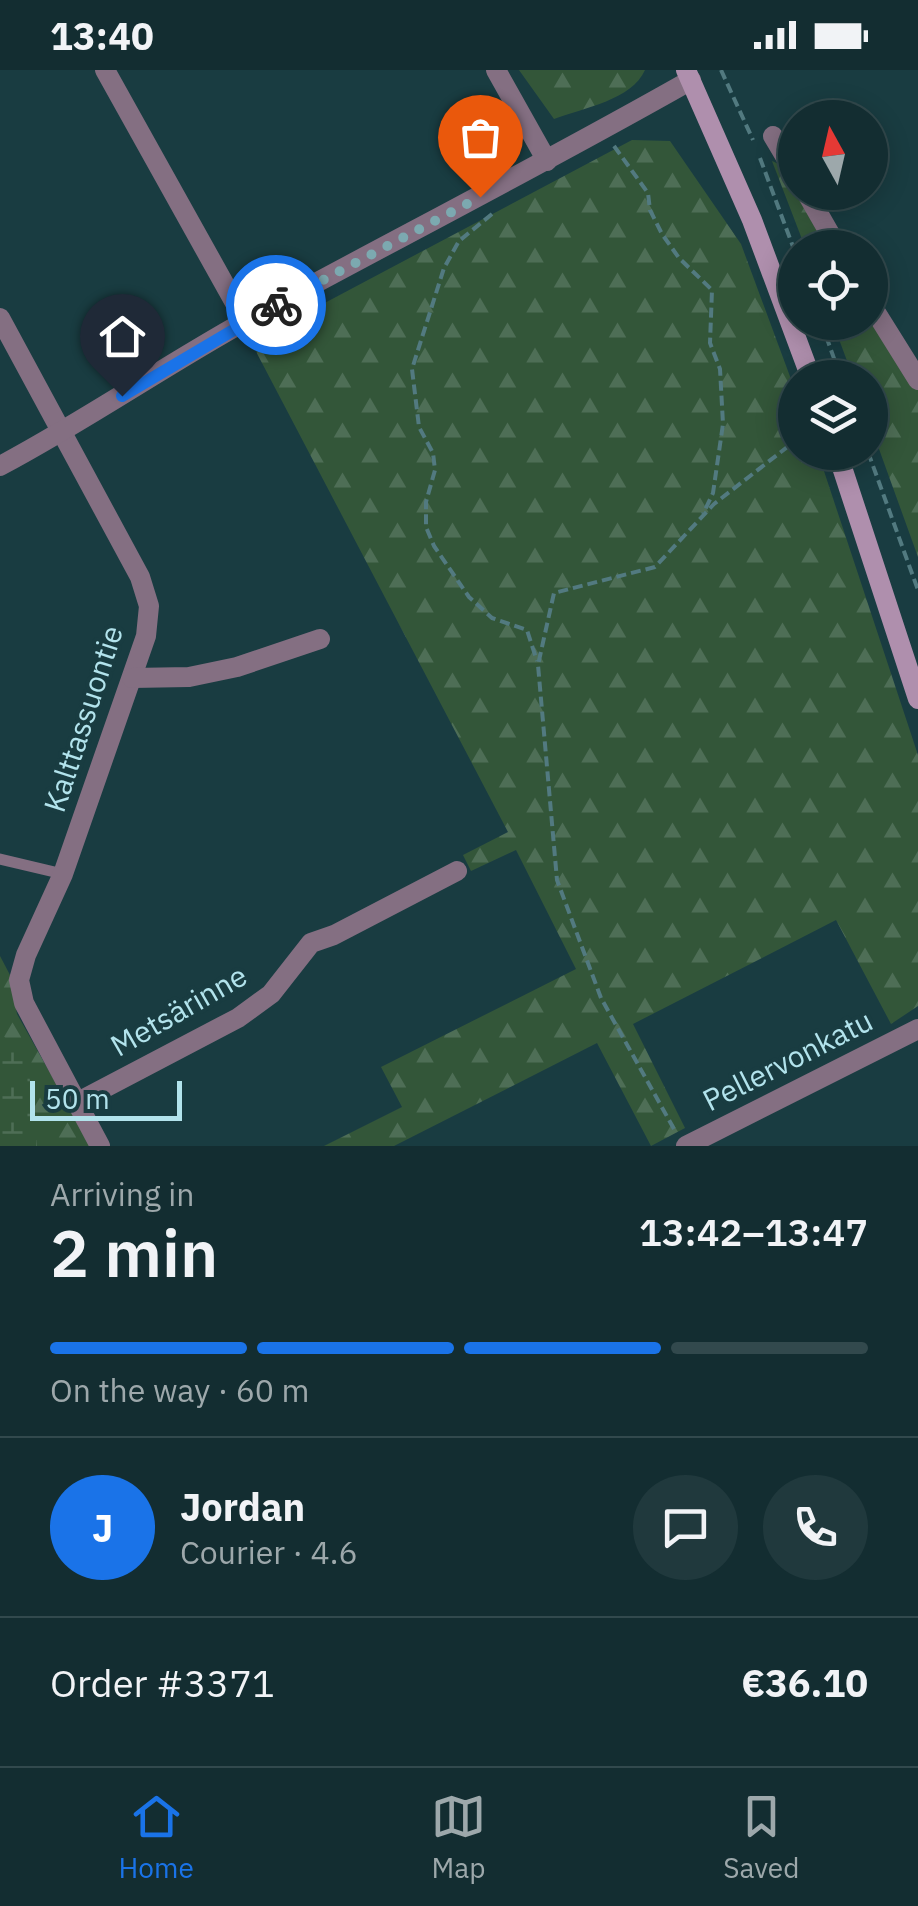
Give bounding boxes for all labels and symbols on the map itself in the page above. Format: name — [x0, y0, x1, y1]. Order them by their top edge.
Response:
pin — [438, 95, 523, 198]
north arrow — [778, 100, 888, 210]
courier — [226, 255, 326, 355]
pin — [80, 294, 165, 397]
street label: Kalttassuontie — [34, 620, 131, 817]
street label: Metsärinne — [103, 955, 253, 1064]
street label: Pellervonkatu — [696, 1000, 879, 1119]
scale bar — [30, 1076, 182, 1120]

